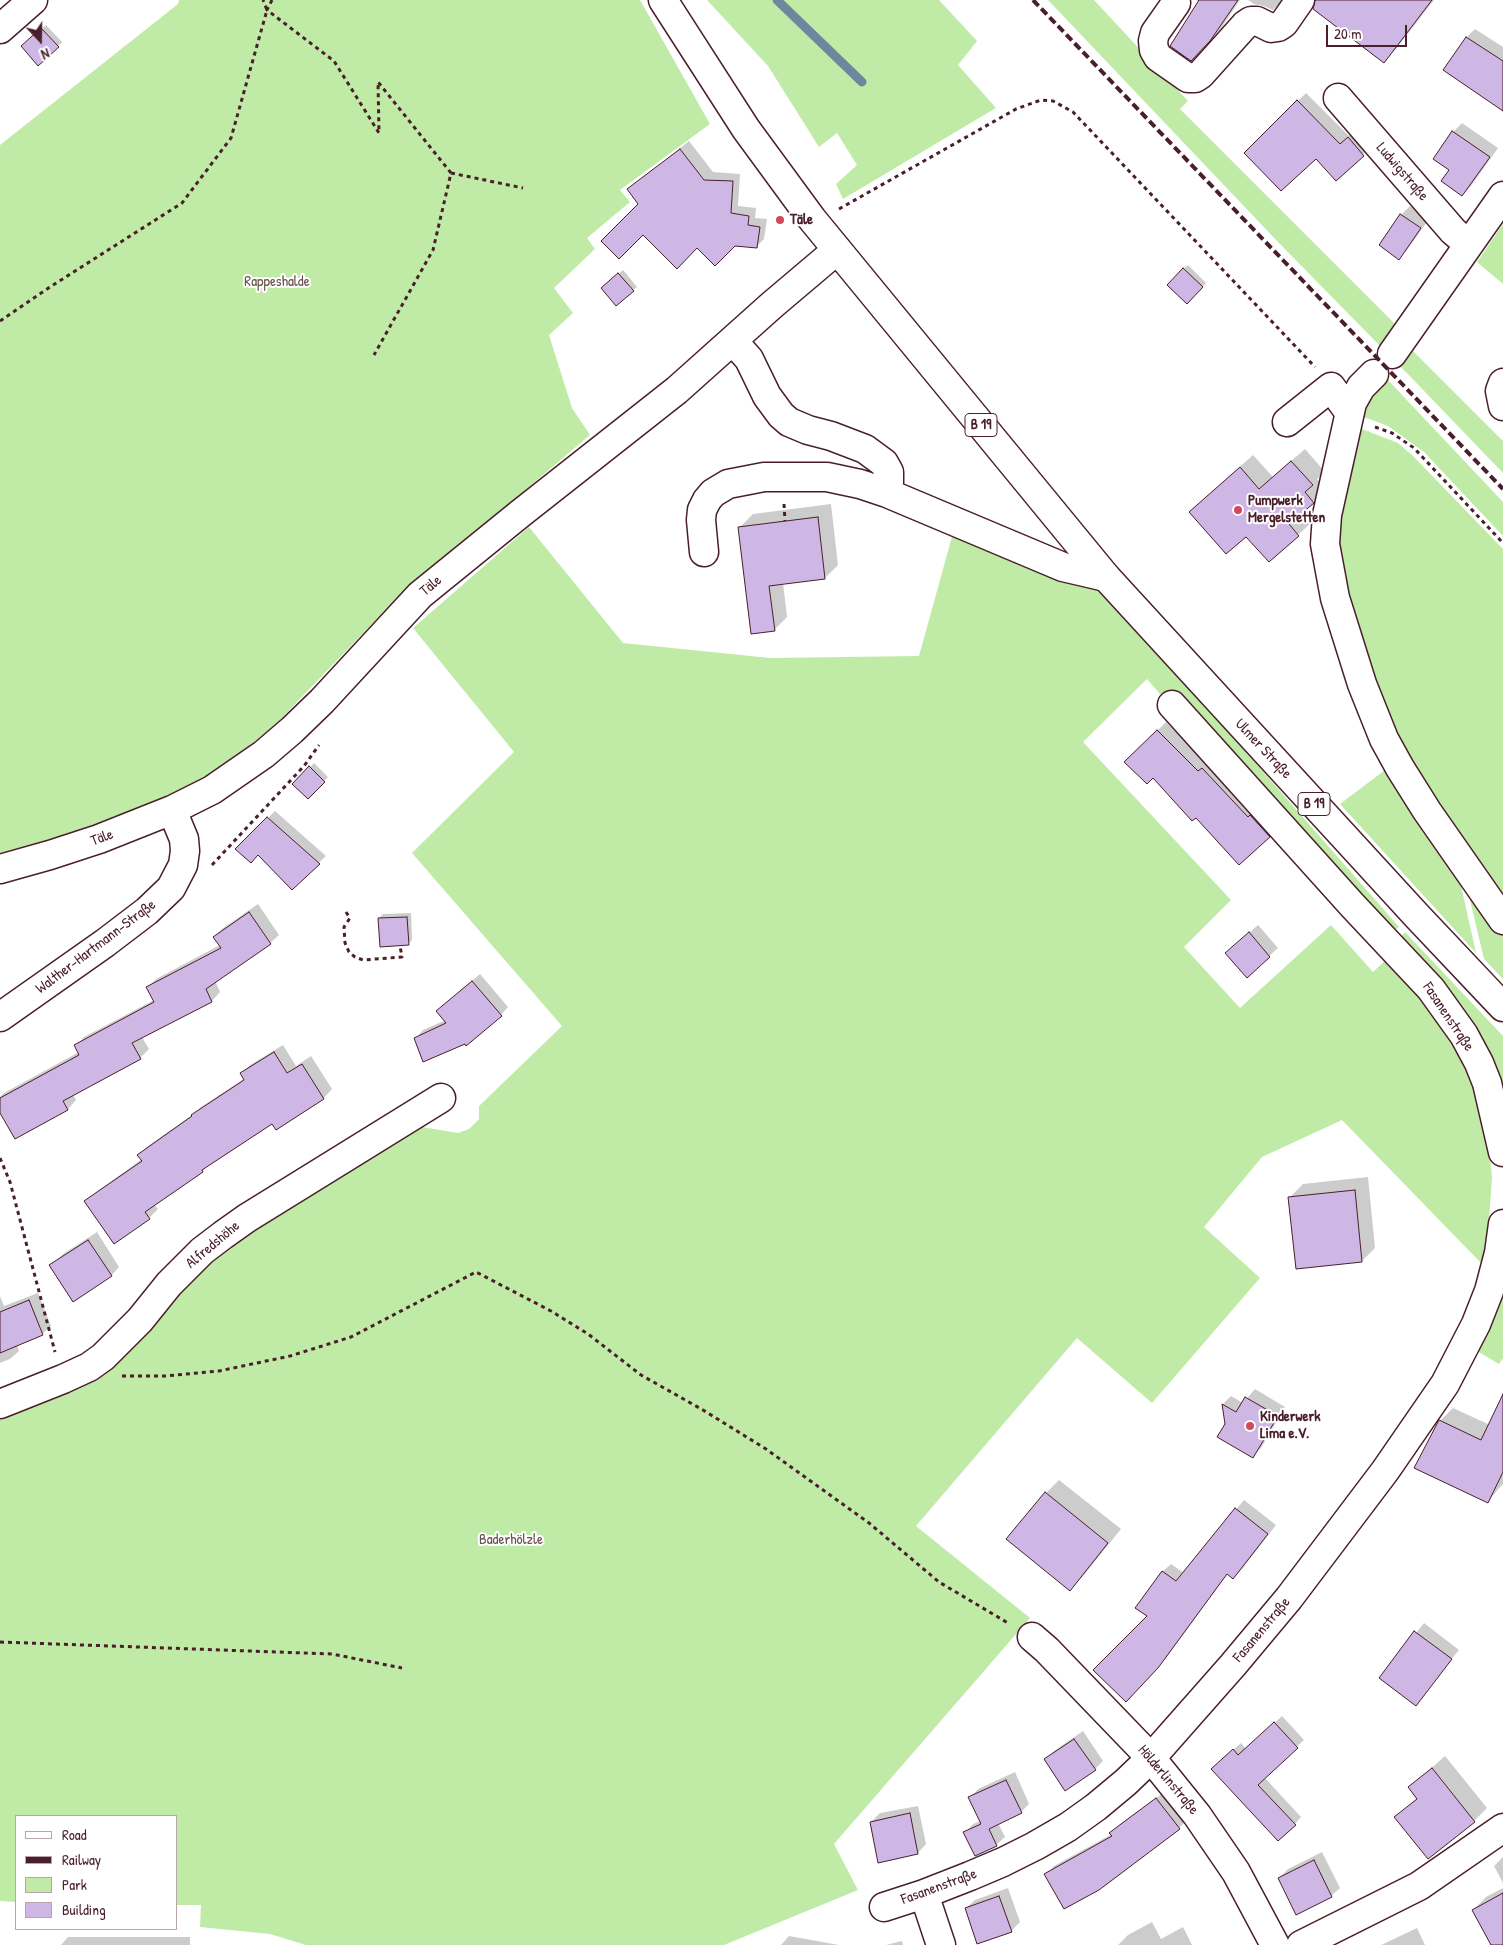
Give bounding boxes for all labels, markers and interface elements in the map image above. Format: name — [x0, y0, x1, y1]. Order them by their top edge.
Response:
north arrow — [15, 15, 65, 65]
scale bar — [1328, 15, 1409, 47]
text: 20 m — [1334, 23, 1361, 44]
text: N — [39, 44, 52, 65]
street label: Ludwigstraße — [1372, 139, 1432, 205]
place label: Täle — [790, 211, 813, 229]
marker: Täle — [774, 214, 786, 226]
park label: Rappeshalde — [244, 273, 310, 291]
road number: B 19 — [965, 414, 997, 436]
place label: Pumpwerk Mergelstetten — [1248, 492, 1325, 527]
marker: Pumpwerk Mergelstetten — [1232, 504, 1244, 516]
street label: Täle — [416, 572, 446, 600]
street label: Ulmer Straße — [1231, 715, 1295, 783]
road number: B 19 — [1298, 792, 1330, 816]
street label: Täle — [88, 826, 116, 850]
street label: Walther-Hartmann-Straße — [32, 896, 160, 998]
street label: Fasanenstraße — [1418, 979, 1478, 1055]
street label: Alfredshöhe — [182, 1217, 244, 1273]
place label: Kinderwerk Lima e.V. — [1260, 1408, 1320, 1443]
marker: Kinderwerk Lima e.V. — [1244, 1420, 1256, 1432]
park label: Baderhölzle — [479, 1531, 543, 1549]
street label: Fasanenstraße — [1230, 1594, 1294, 1666]
street label: Hölderlinstraße — [1134, 1742, 1202, 1818]
legend — [15, 1815, 178, 1930]
text: Road — [62, 1824, 87, 1845]
text: Railway — [62, 1849, 101, 1870]
street label: Fasanenstraße — [899, 1865, 979, 1909]
text: Park — [62, 1874, 87, 1895]
text: Building — [62, 1899, 106, 1920]

